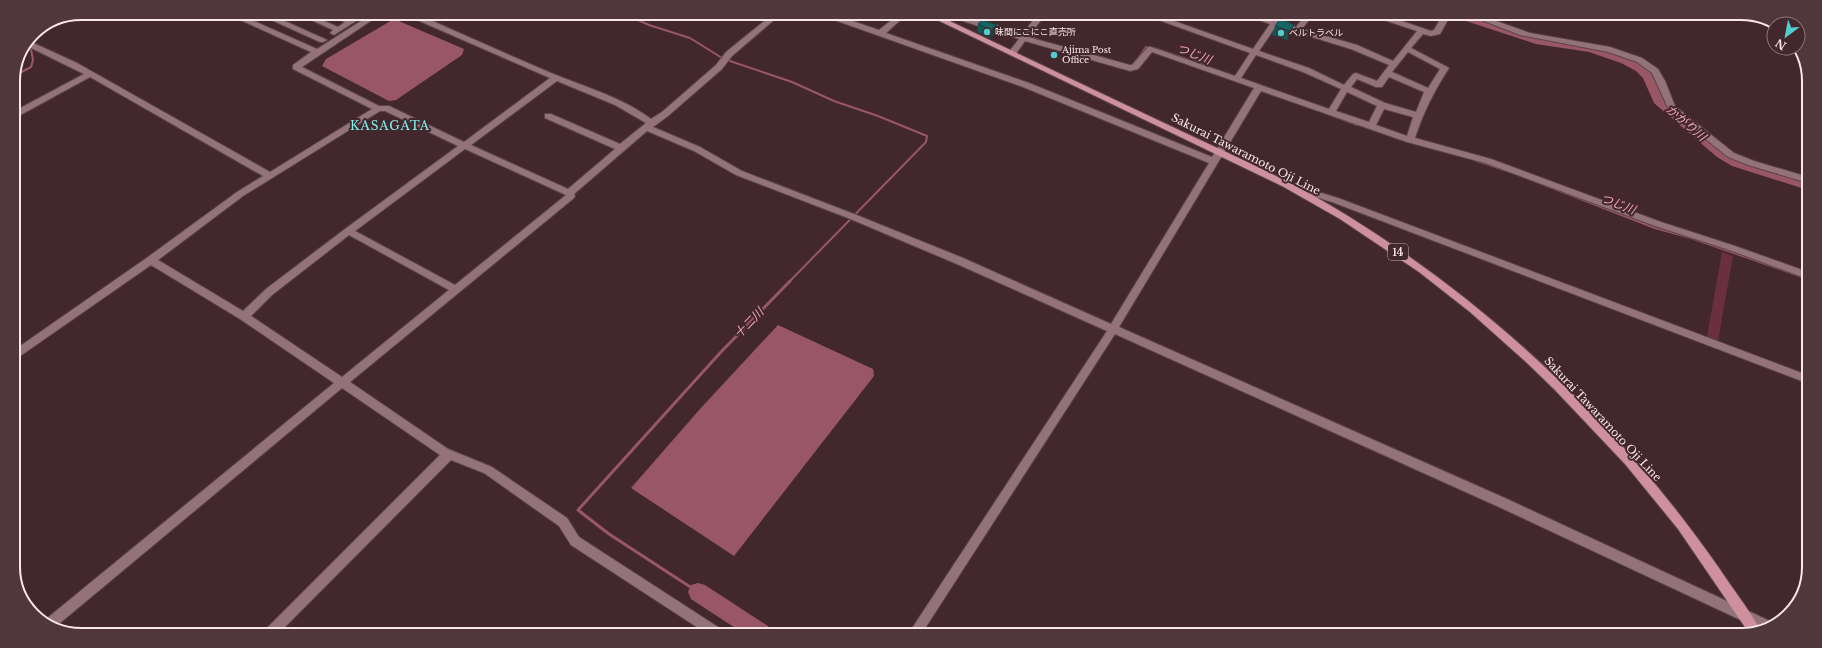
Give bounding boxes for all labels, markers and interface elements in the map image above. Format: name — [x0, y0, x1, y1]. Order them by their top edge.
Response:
north arrow — [1766, 16, 1806, 56]
place label: 味間にこにこ直売所 — [995, 26, 1076, 37]
marker: 味間にこにこ直売所 — [982, 27, 992, 37]
place label: ベルトラベル — [1289, 27, 1343, 38]
marker: ベルトラベル — [1276, 28, 1286, 38]
text: N — [1772, 35, 1789, 53]
water label: つじ川 — [1175, 40, 1216, 68]
place label: Ajima Post Office — [1061, 44, 1112, 65]
marker: Ajima Post Office — [1049, 50, 1059, 60]
water label: かがり川 — [1663, 101, 1711, 145]
street label: Sakurai Tawaramoto Oji Line — [1169, 110, 1323, 198]
district label: KASAGATA — [350, 118, 430, 133]
water label: つじ川 — [1599, 190, 1640, 218]
road number: 14 — [1388, 244, 1408, 260]
water label: 十二川 — [731, 303, 768, 341]
street label: Sakurai Tawaramoto Oji Line — [1542, 354, 1664, 484]

